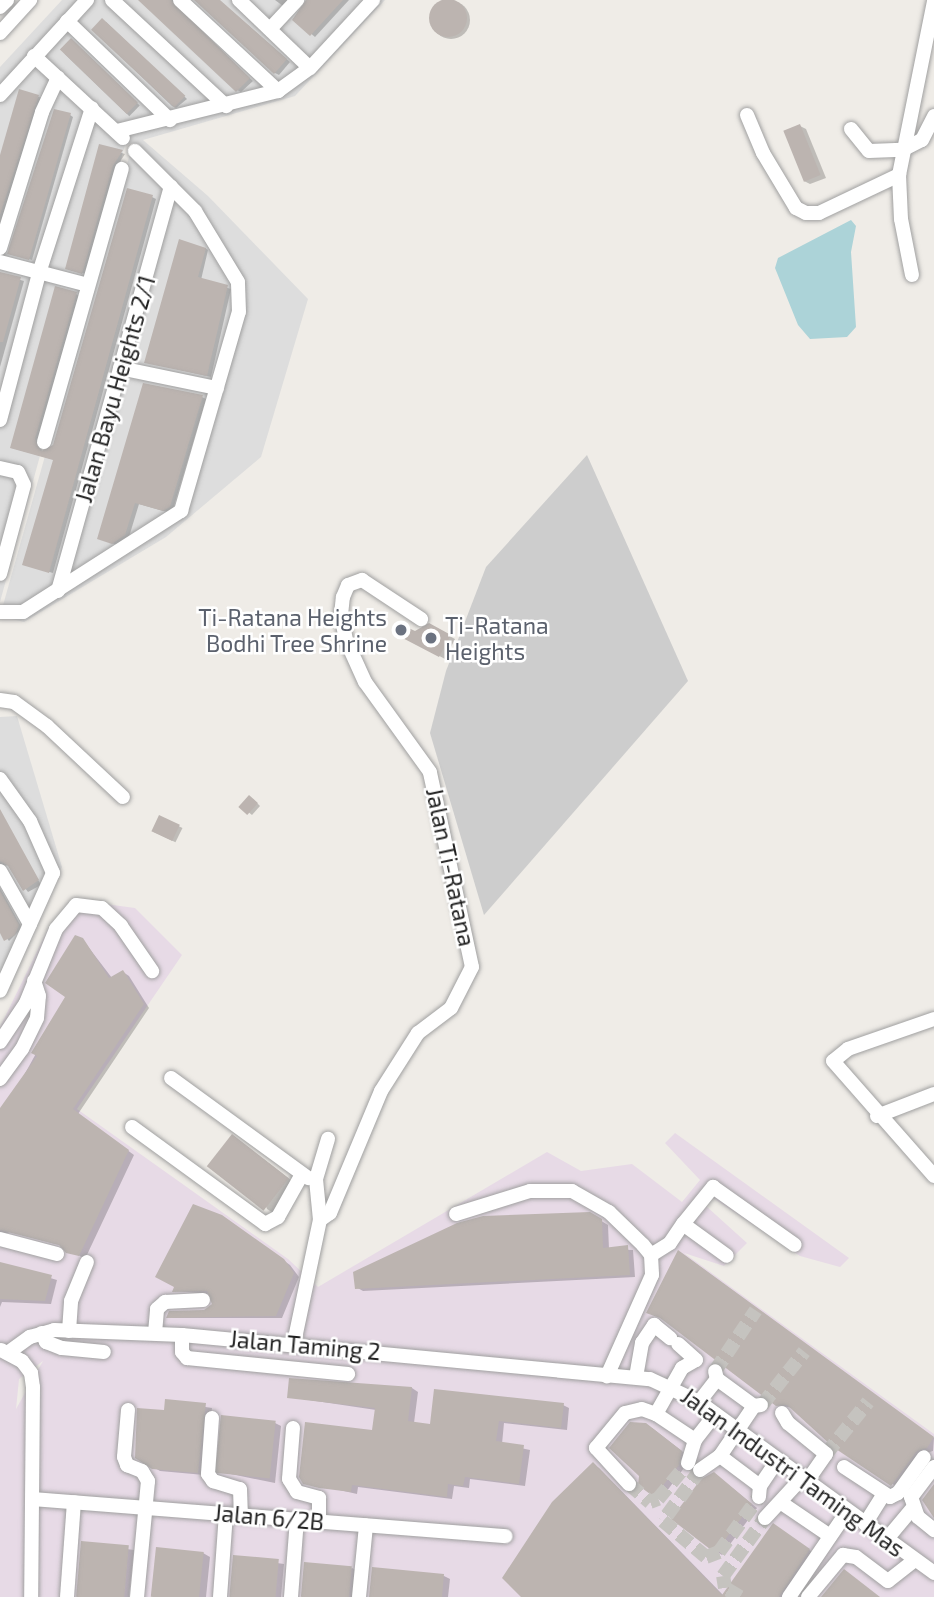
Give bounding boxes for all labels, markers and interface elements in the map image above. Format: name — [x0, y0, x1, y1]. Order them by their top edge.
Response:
street label: Jalan Bayu Heights 2/1 — [69, 272, 161, 506]
place label: Ti-Ratana Heights Bodhi Tree Shrine — [198, 603, 387, 657]
place label: Ti-Ratana Heights — [445, 611, 549, 665]
marker: Ti-Ratana Heights Bodhi Tree Shrine — [393, 622, 409, 638]
marker: Ti-Ratana Heights — [423, 630, 439, 646]
street label: Jalan Ti-Ratana — [421, 785, 481, 949]
street label: Jalan Taming 2 — [228, 1325, 382, 1365]
street label: Jalan Industri Taming Mas — [676, 1381, 910, 1563]
street label: Jalan 6/2B — [213, 1498, 325, 1536]

